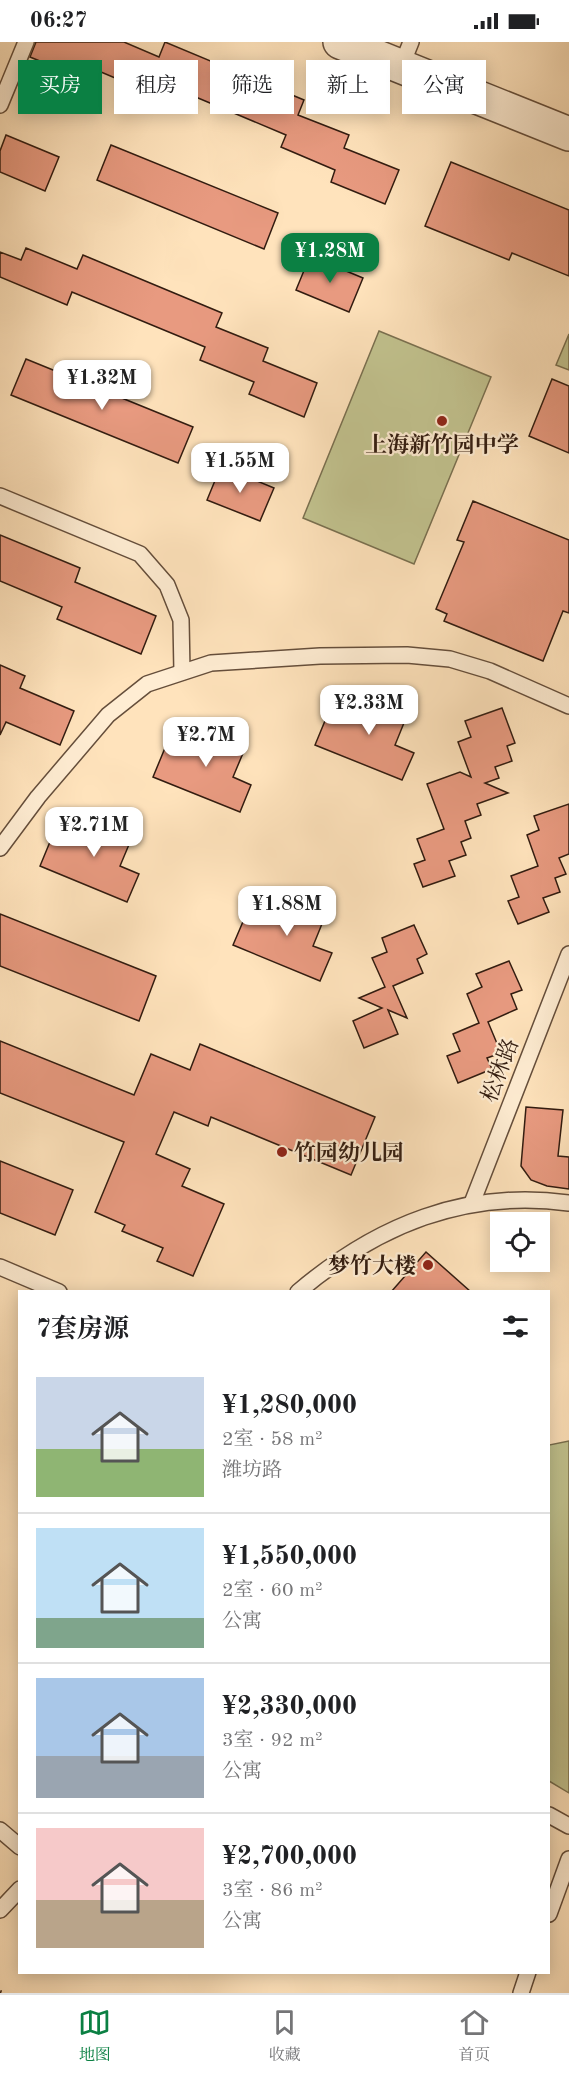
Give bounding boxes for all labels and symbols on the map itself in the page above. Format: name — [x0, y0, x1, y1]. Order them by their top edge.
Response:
pin: ¥1.28M — [281, 233, 379, 284]
pin: ¥1.32M — [53, 360, 151, 411]
marker: 上海新竹园中学 — [435, 414, 449, 428]
place label: 上海新竹园中学 — [365, 433, 519, 457]
pin: ¥1.55M — [191, 443, 289, 494]
pin: ¥2.33M — [320, 685, 418, 736]
pin: ¥2.7M — [164, 717, 248, 768]
pin: ¥2.71M — [45, 807, 143, 858]
pin: ¥1.88M — [238, 886, 336, 937]
street label: 松林路 — [477, 1035, 523, 1105]
place label: 竹园幼儿园 — [294, 1141, 404, 1165]
marker: 竹园幼儿园 — [275, 1145, 289, 1159]
place label: 梦竹大楼 — [328, 1254, 416, 1278]
marker: 梦竹大楼 — [421, 1258, 435, 1272]

